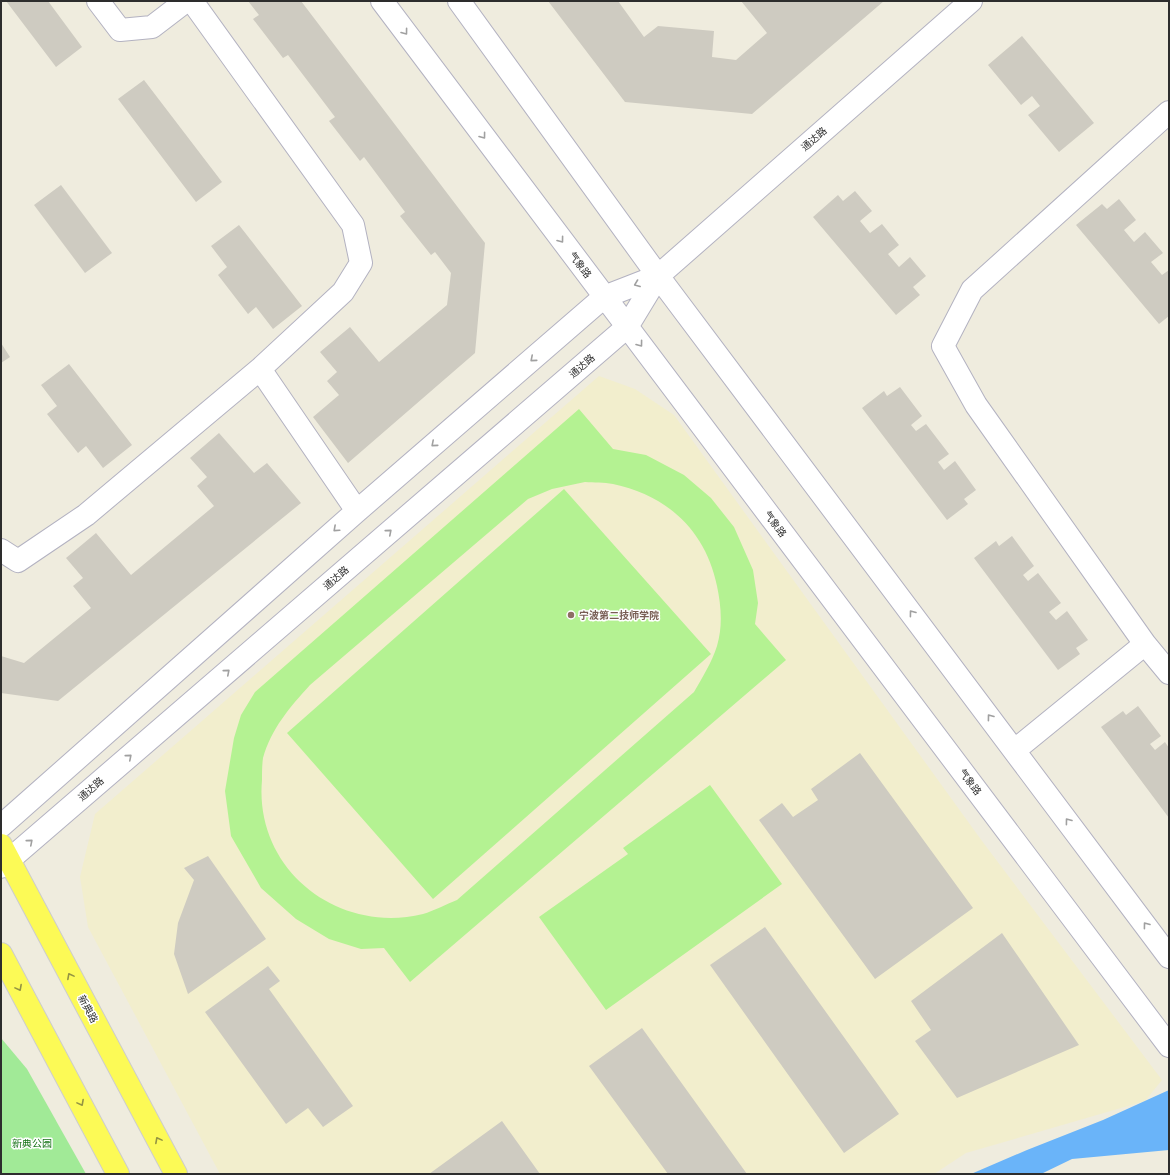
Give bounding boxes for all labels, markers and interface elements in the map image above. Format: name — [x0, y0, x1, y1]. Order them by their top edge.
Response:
one-way arrow — [400, 28, 407, 35]
street label: 通达路 — [799, 125, 829, 153]
one-way arrow — [479, 132, 486, 139]
one-way arrow — [557, 236, 564, 243]
street label: 气象路 — [567, 250, 593, 280]
one-way arrow — [634, 279, 641, 287]
one-way arrow — [635, 339, 642, 346]
street label: 通达路 — [567, 352, 597, 380]
one-way arrow — [530, 354, 537, 361]
one-way arrow — [432, 439, 439, 446]
street label: 气象路 — [762, 509, 788, 539]
one-way arrow — [334, 525, 341, 532]
one-way arrow — [385, 529, 392, 536]
street label: 通达路 — [321, 564, 351, 592]
marker: 宁波第二技师学院 — [566, 610, 576, 620]
place label: 宁波第二技师学院 — [579, 610, 659, 621]
one-way arrow — [909, 611, 916, 618]
one-way arrow — [223, 669, 230, 676]
one-way arrow — [988, 715, 995, 722]
one-way arrow — [124, 754, 131, 761]
street label: 气象路 — [957, 767, 983, 797]
street label: 通达路 — [76, 775, 106, 803]
one-way arrow — [1066, 819, 1073, 826]
one-way arrow — [26, 839, 33, 846]
one-way arrow — [1143, 923, 1150, 930]
one-way arrow — [68, 972, 75, 980]
one-way arrow — [15, 984, 22, 992]
street label: 新典路 — [76, 993, 100, 1025]
one-way arrow — [76, 1099, 83, 1106]
one-way arrow — [155, 1136, 163, 1144]
park label: 新典公园 — [12, 1138, 52, 1149]

